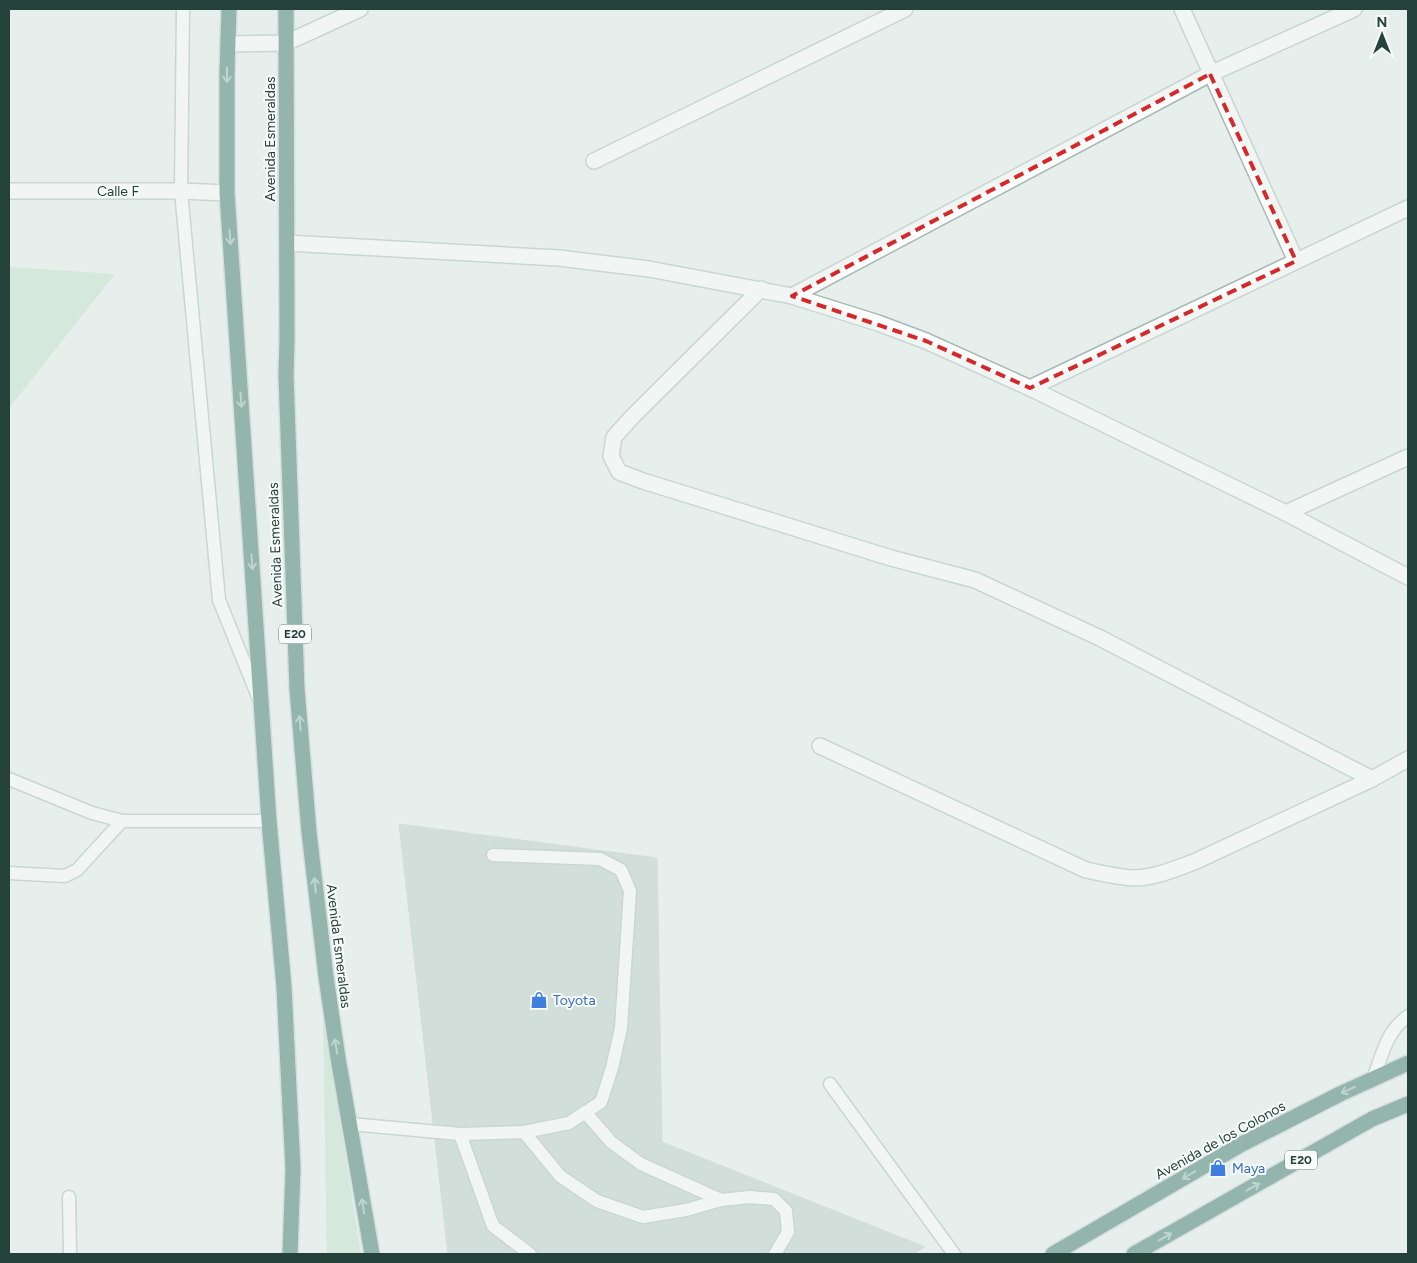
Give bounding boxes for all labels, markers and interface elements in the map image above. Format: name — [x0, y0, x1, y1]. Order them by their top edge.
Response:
north arrow — [1357, 10, 1407, 60]
text: N — [1377, 14, 1387, 31]
one-way arrow — [222, 66, 232, 83]
street label: Avenida Esmeraldas — [262, 76, 279, 202]
street label: Calle F — [97, 183, 139, 200]
one-way arrow — [226, 229, 235, 245]
one-way arrow — [236, 391, 246, 407]
street label: Avenida Esmeraldas — [265, 482, 286, 608]
one-way arrow — [247, 553, 256, 569]
road number: E20 — [279, 624, 311, 644]
one-way arrow — [295, 716, 305, 732]
one-way arrow — [310, 877, 320, 893]
street label: Avenida Esmeraldas — [322, 883, 355, 1009]
shop icon: Toyota — [529, 990, 549, 1010]
place label: Toyota — [553, 992, 596, 1009]
one-way arrow — [331, 1039, 341, 1055]
one-way arrow — [1341, 1086, 1356, 1096]
street label: Avenida de los Colonos — [1152, 1098, 1288, 1183]
road number: E20 — [1285, 1150, 1317, 1170]
shop icon: Maya — [1208, 1158, 1228, 1178]
place label: Maya — [1232, 1160, 1265, 1177]
one-way arrow — [1182, 1170, 1197, 1180]
one-way arrow — [1246, 1182, 1261, 1192]
one-way arrow — [358, 1199, 368, 1215]
one-way arrow — [1157, 1232, 1172, 1242]

